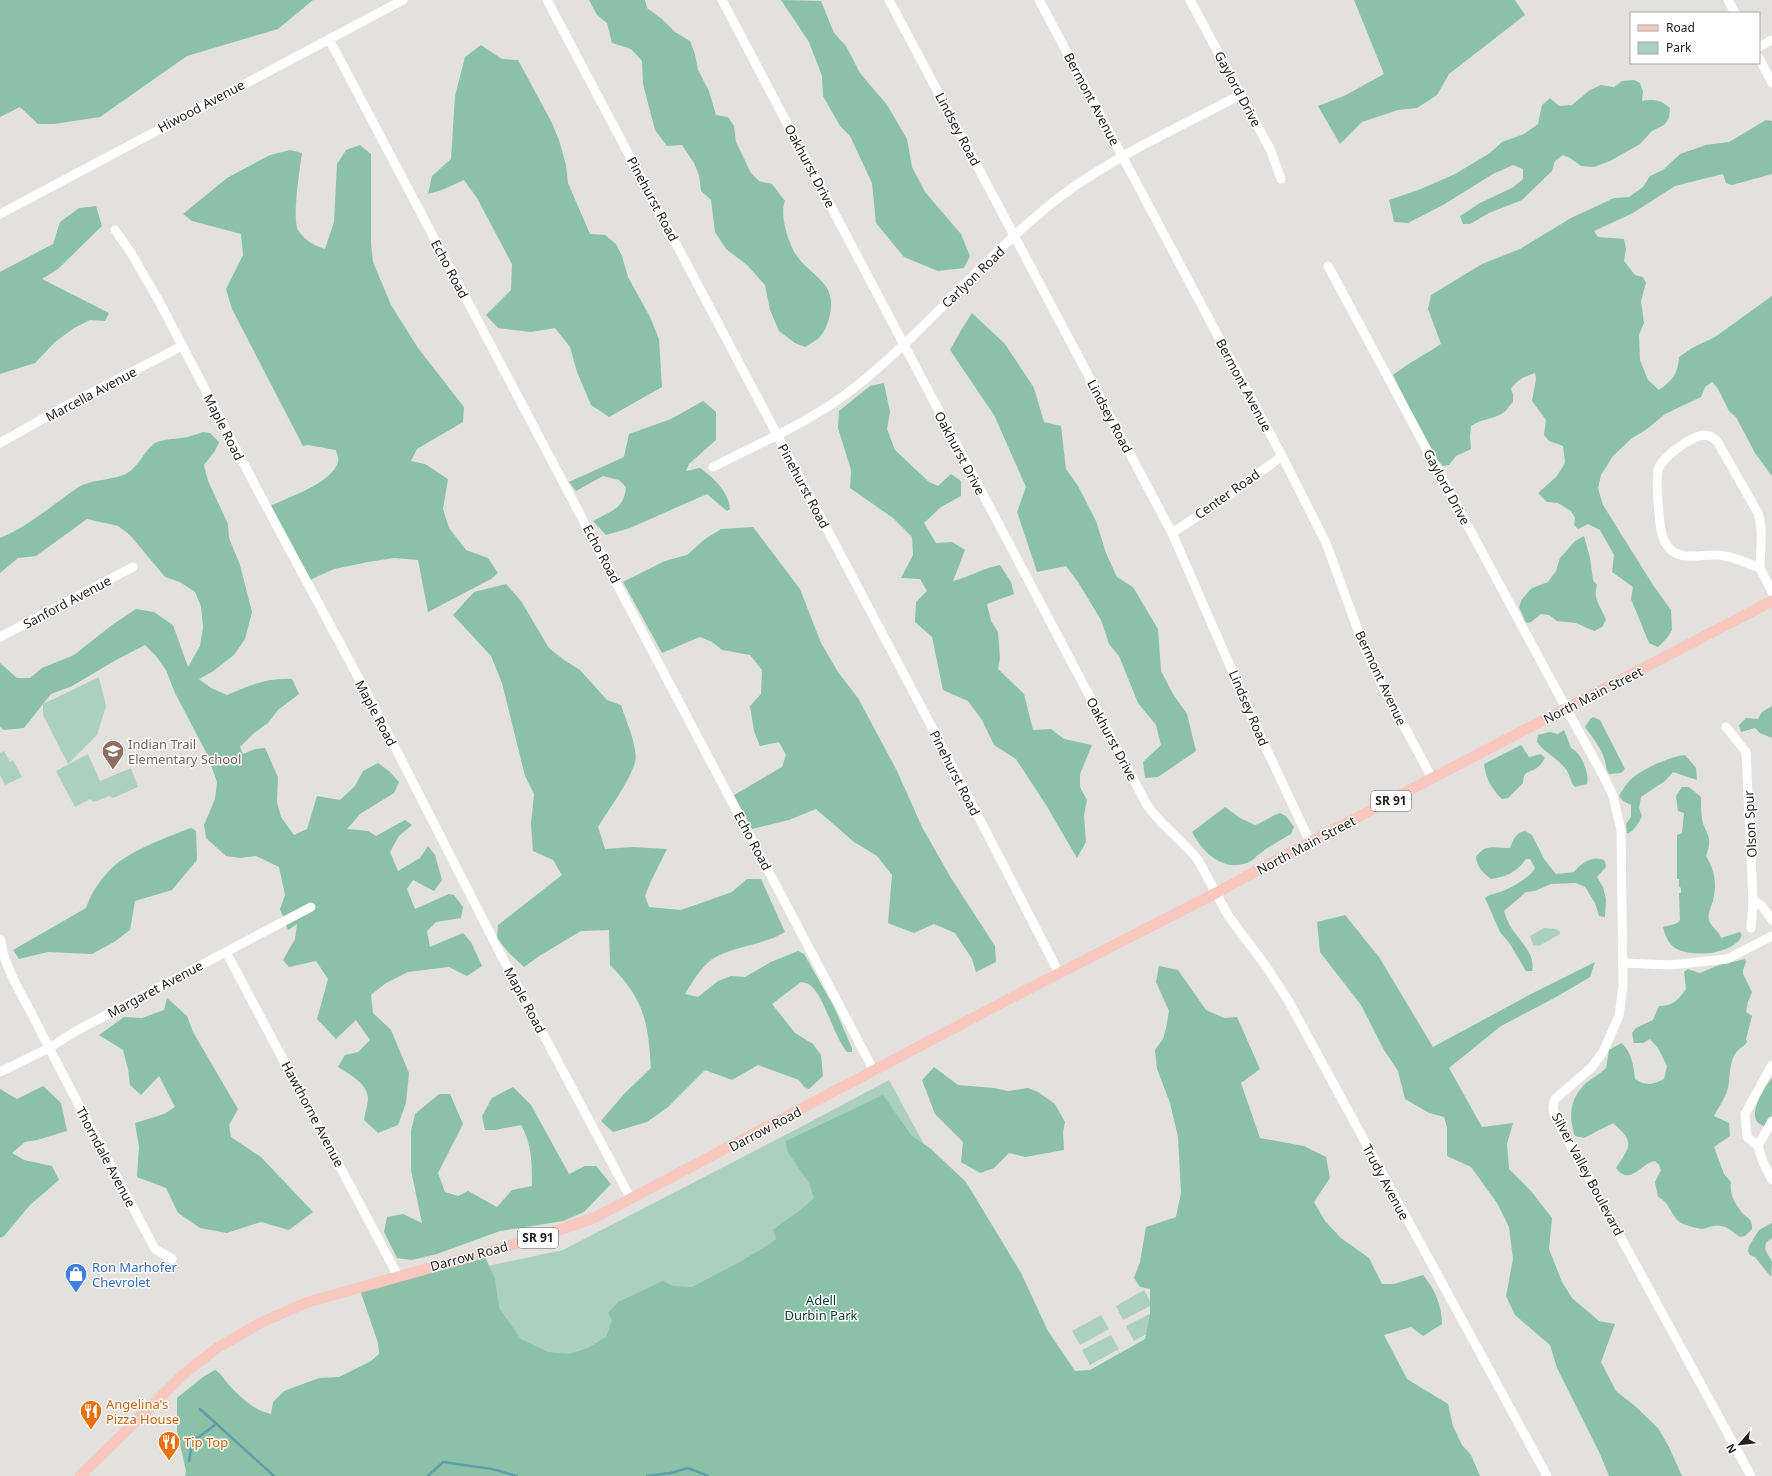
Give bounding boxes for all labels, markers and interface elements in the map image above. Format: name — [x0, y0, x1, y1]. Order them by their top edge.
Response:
legend — [1630, 12, 1760, 64]
text: Road — [1666, 19, 1695, 36]
text: Park — [1666, 39, 1692, 56]
street label: Gaylord Drive — [1211, 48, 1265, 130]
street label: Bermont Avenue — [1060, 49, 1124, 149]
street label: Hiwood Avenue — [154, 76, 248, 136]
street label: Lindsey Road — [931, 89, 985, 169]
street label: Oakhurst Drive — [780, 121, 840, 211]
street label: Pinehurst Road — [623, 153, 683, 245]
street label: Echo Road — [427, 237, 473, 301]
street label: Carlyon Road — [937, 242, 1009, 312]
street label: Bermont Avenue — [1212, 335, 1276, 435]
street label: Marcella Avenue — [42, 362, 140, 426]
street label: Lindsey Road — [1083, 376, 1137, 456]
street label: Maple Road — [200, 391, 248, 463]
street label: Oakhurst Drive — [930, 408, 990, 498]
street label: Pinehurst Road — [774, 440, 834, 532]
street label: Gaylord Drive — [1420, 446, 1474, 528]
street label: Center Road — [1191, 465, 1263, 523]
street label: Echo Road — [579, 522, 625, 586]
street label: Sanford Avenue — [20, 571, 114, 633]
street label: Bermont Avenue — [1351, 628, 1411, 728]
street label: North Main Street — [1540, 662, 1646, 728]
street label: Lindsey Road — [1225, 667, 1273, 749]
street label: Maple Road — [351, 677, 401, 749]
street label: Oakhurst Drive — [1082, 694, 1142, 784]
street label: Pinehurst Road — [926, 727, 984, 819]
place label: Indian Trail Elementary School — [128, 735, 241, 768]
school or university icon: Indian Trail Elementary School — [100, 738, 126, 771]
street label: Olson Spur — [1739, 789, 1761, 858]
road number: SR 91 — [1371, 791, 1411, 811]
street label: Echo Road — [730, 809, 776, 873]
street label: North Main Street — [1253, 811, 1359, 879]
street label: Margaret Avenue — [104, 956, 206, 1022]
street label: Maple Road — [500, 964, 550, 1036]
street label: Hawthorne Avenue — [277, 1058, 349, 1170]
street label: Darrow Road — [726, 1102, 804, 1156]
street label: Thorndale Avenue — [72, 1104, 140, 1210]
street label: Silver Valley Boulevard — [1548, 1109, 1628, 1239]
street label: Trudy Avenue — [1358, 1141, 1414, 1223]
road number: SR 91 — [518, 1228, 558, 1248]
street label: Darrow Road — [428, 1237, 510, 1275]
place label: Ron Marhofer Chevrolet — [92, 1258, 178, 1291]
shop icon: Ron Marhofer Chevrolet — [63, 1261, 89, 1294]
park label: Adell Durbin Park — [784, 1291, 858, 1324]
place label: Angelina's Pizza House — [106, 1395, 179, 1428]
restaurant icon: Angelina's Pizza House — [78, 1398, 104, 1431]
north arrow — [1720, 1424, 1760, 1464]
restaurant icon: Tip Top — [156, 1429, 182, 1462]
place label: Tip Top — [184, 1433, 228, 1451]
text: N — [1722, 1441, 1739, 1456]

